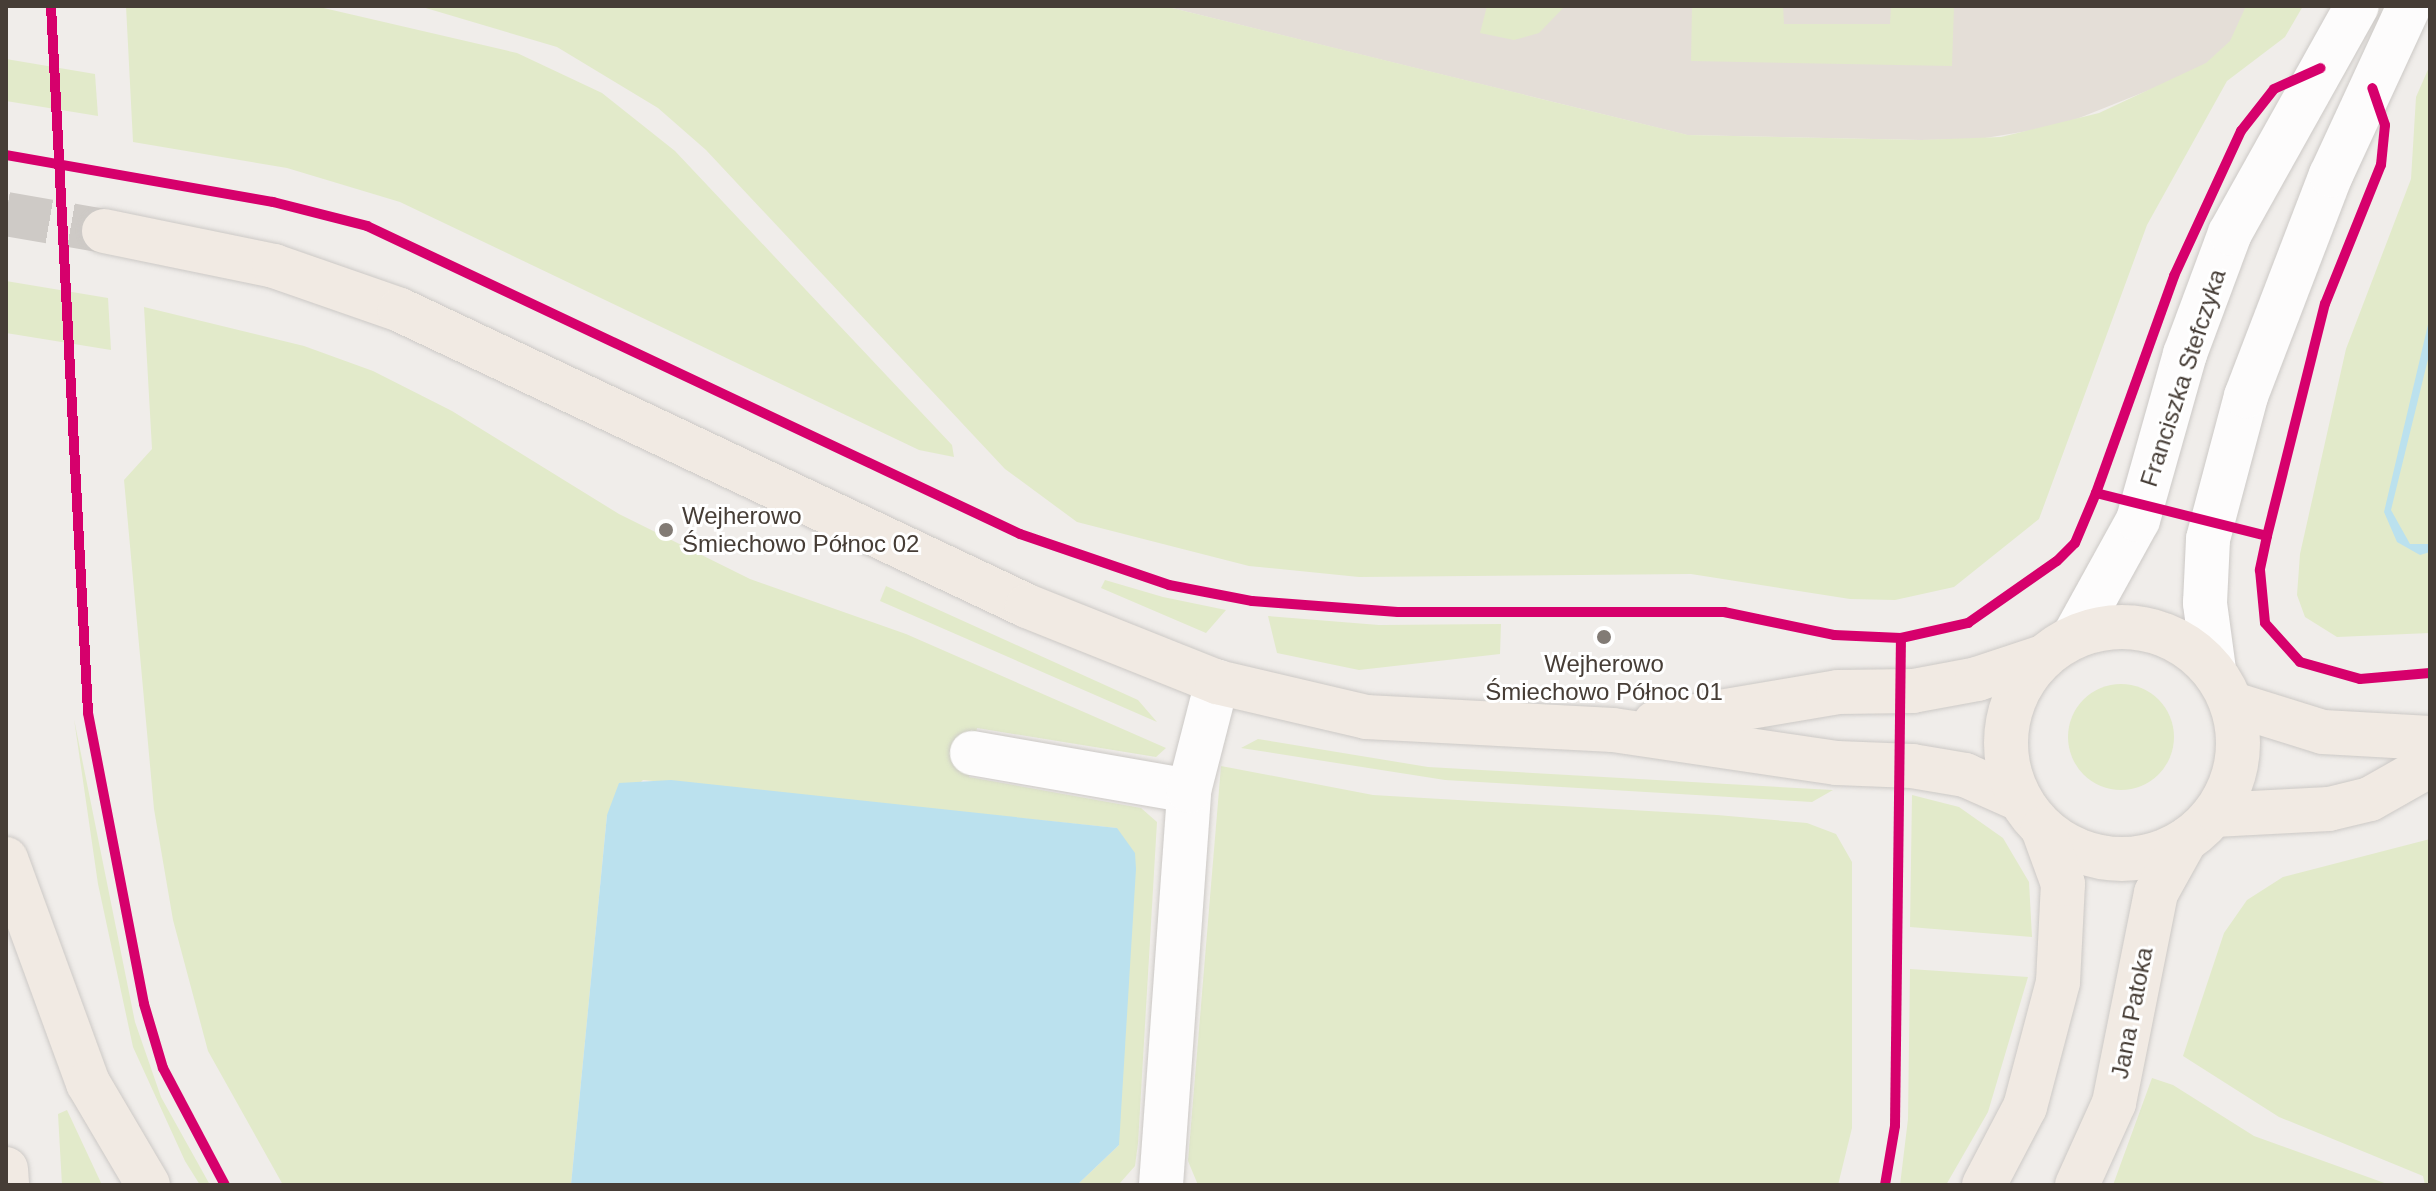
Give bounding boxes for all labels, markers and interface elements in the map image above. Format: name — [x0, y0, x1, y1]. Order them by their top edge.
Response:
street label: Franciszka Stefczyka — [2134, 266, 2232, 490]
place label: Wejherowo Śmiechowo Północ 02 — [682, 502, 919, 558]
marker: Wejherowo Śmiechowo Północ 02 — [657, 521, 675, 539]
marker: Wejherowo Śmiechowo Północ 01 — [1595, 628, 1613, 646]
place label: Wejherowo Śmiechowo Północ 01 — [1485, 650, 1723, 706]
street label: Jana Patoka — [2105, 945, 2159, 1081]

